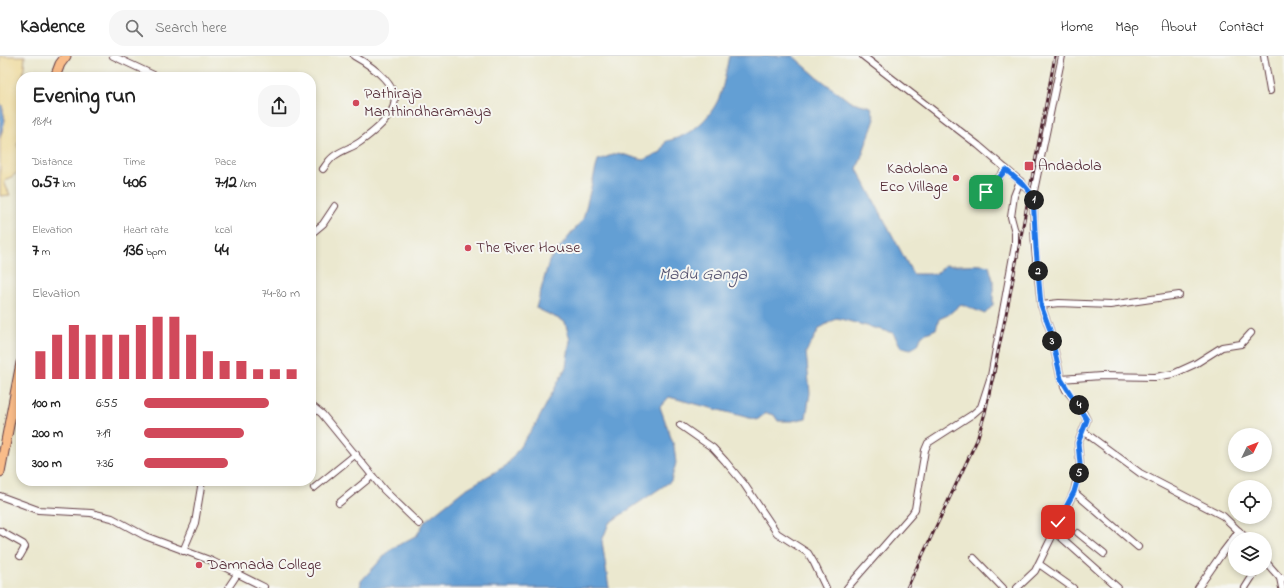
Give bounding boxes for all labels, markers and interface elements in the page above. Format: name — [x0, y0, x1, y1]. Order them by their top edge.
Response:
search box — [109, 10, 389, 46]
text: Kadence — [20, 14, 85, 41]
icon: search — [123, 17, 145, 39]
text: Search here — [155, 17, 227, 39]
text: Home — [1061, 17, 1093, 38]
text: Map — [1115, 17, 1139, 38]
text: About — [1161, 17, 1197, 38]
text: Contact — [1219, 17, 1264, 38]
text: Evening run — [32, 81, 136, 113]
place label: Pathiraja Manthindharamaya — [364, 82, 491, 124]
button: share — [258, 85, 300, 127]
marker: Pathiraja Manthindharamaya — [351, 98, 361, 108]
text: 18:14 — [32, 112, 52, 131]
text: Distance — [32, 154, 73, 170]
text: Time — [123, 154, 145, 170]
text: Pace — [215, 154, 236, 170]
place label: Andadola — [1038, 154, 1102, 178]
place label: Kadolana Eco Village — [879, 157, 949, 199]
marker: Andadola — [1023, 160, 1035, 172]
text: 0.57 — [32, 170, 60, 195]
text: 4:06 — [123, 170, 147, 195]
text: 7:12 — [215, 170, 237, 195]
marker: Kadolana Eco Village — [951, 173, 961, 183]
pin — [969, 175, 1003, 209]
text: km — [60, 176, 76, 192]
text: /km — [237, 176, 256, 192]
icon: arrive — [975, 181, 997, 203]
pin: 1 — [1024, 190, 1044, 210]
text: 1 — [1032, 192, 1036, 208]
text: Elevation — [32, 222, 72, 238]
text: Heart rate — [123, 222, 168, 238]
text: kcal — [215, 222, 232, 238]
place label: The River House — [476, 236, 581, 260]
text: 7 — [32, 238, 39, 263]
text: 136 — [123, 238, 143, 263]
text: 44 — [215, 238, 229, 263]
marker: The River House — [463, 243, 473, 253]
text: m — [39, 244, 50, 260]
text: bpm — [143, 244, 166, 260]
pin: 2 — [1028, 261, 1048, 281]
water label: Madu Ganga — [659, 262, 748, 288]
text: 2 — [1035, 263, 1041, 279]
text: Elevation — [32, 284, 80, 303]
text: 74–80 m — [262, 284, 300, 303]
pin: 3 — [1042, 331, 1062, 351]
text: 3 — [1050, 333, 1054, 349]
text: 100 m — [32, 394, 61, 413]
text: 6:55 — [96, 394, 118, 413]
pin: 4 — [1069, 395, 1089, 415]
text: 4 — [1077, 397, 1081, 413]
text: 200 m — [32, 424, 63, 443]
text: 7:19 — [96, 424, 111, 443]
north arrow — [1228, 428, 1272, 472]
map controls — [1228, 428, 1272, 576]
text: 300 m — [32, 454, 62, 473]
text: 7:36 — [96, 454, 114, 473]
pin: 5 — [1069, 463, 1089, 483]
text: 5 — [1076, 465, 1082, 481]
button: locate — [1228, 480, 1272, 524]
pin — [1041, 505, 1075, 539]
icon: check — [1047, 511, 1069, 533]
button: layers — [1228, 532, 1272, 576]
place label: Damnada College — [206, 553, 322, 577]
marker: Damnada College — [194, 560, 204, 570]

